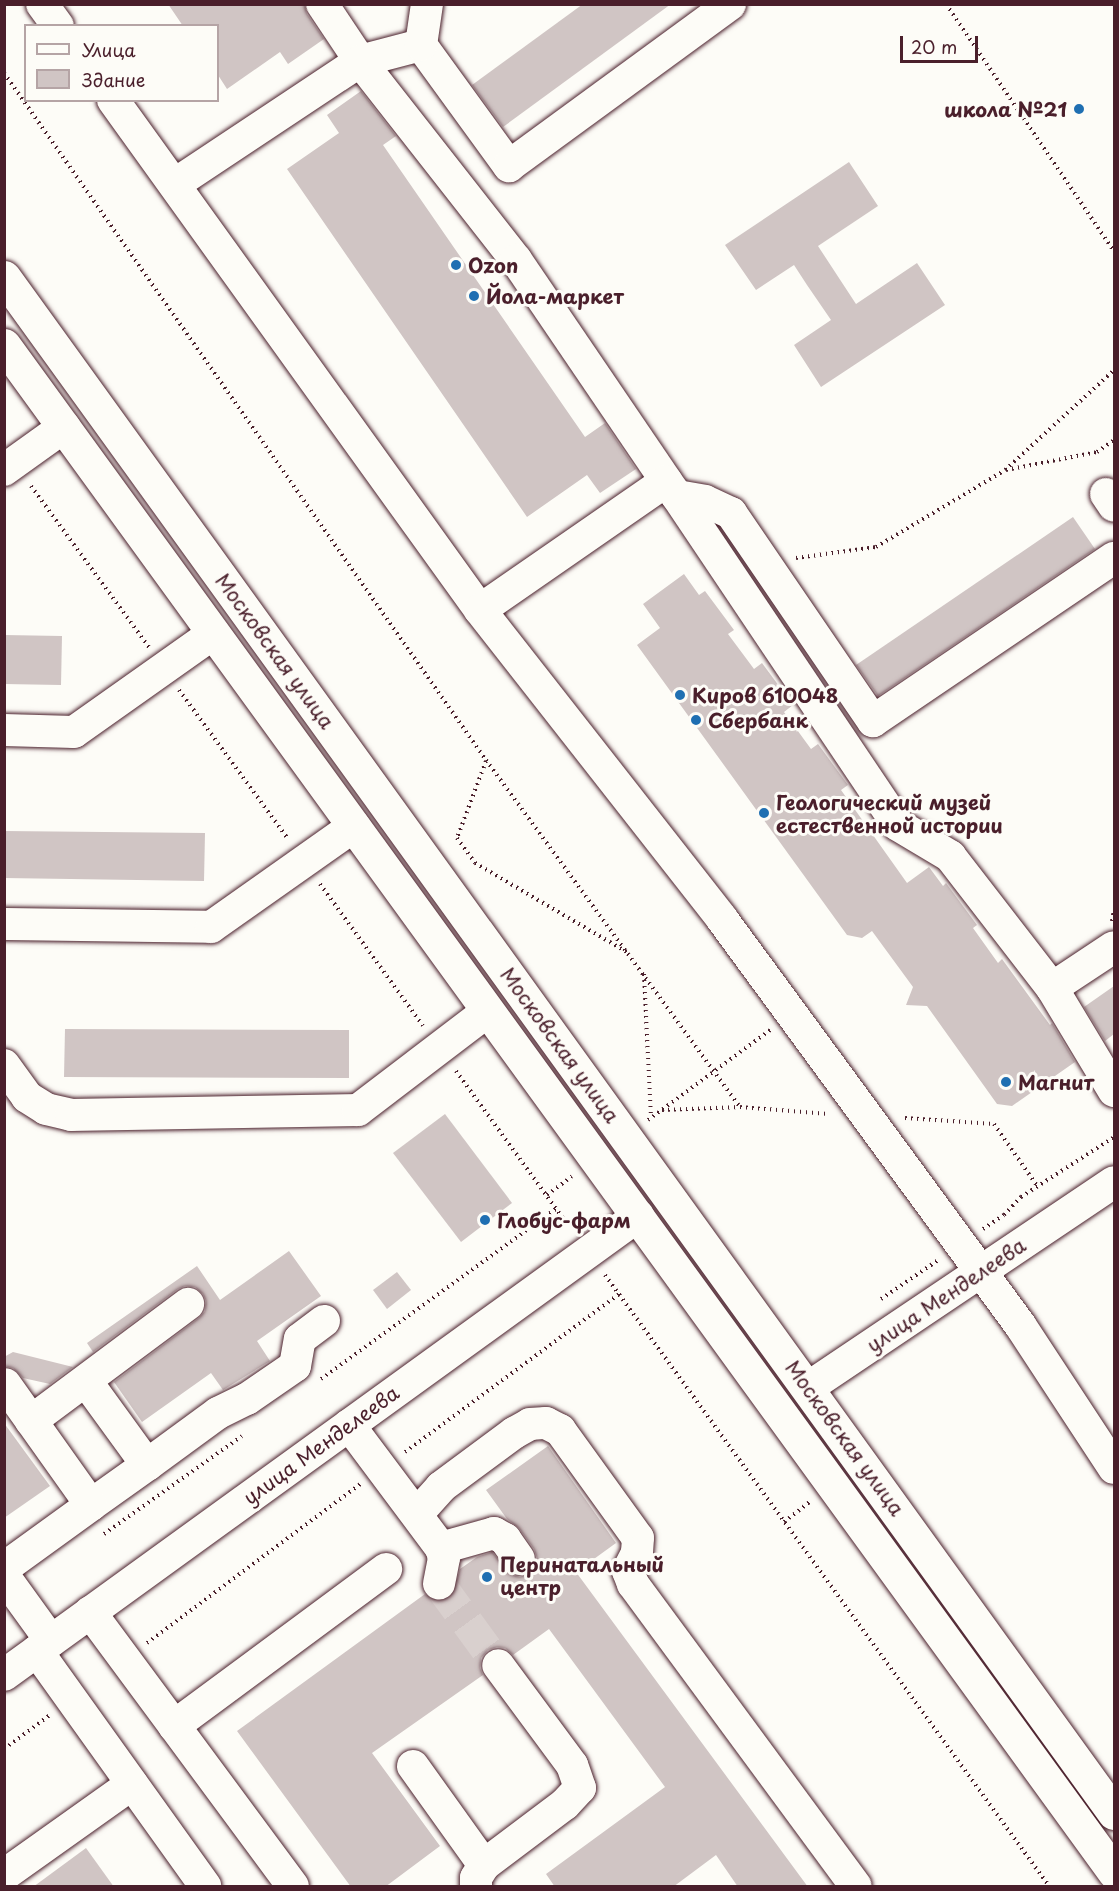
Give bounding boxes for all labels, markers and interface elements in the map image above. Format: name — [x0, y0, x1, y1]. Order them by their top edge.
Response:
legend — [24, 24, 219, 102]
scale bar — [903, 24, 981, 62]
text: 20 m — [911, 33, 957, 60]
text: Улица — [82, 36, 136, 63]
text: Здание — [82, 66, 145, 93]
place label: школа №21 — [943, 97, 1067, 121]
marker: школа №21 — [1072, 102, 1086, 116]
place label: Ozon — [468, 253, 518, 277]
marker: Ozon — [449, 258, 463, 272]
place label: Йола-маркет — [486, 284, 624, 308]
marker: Йола-маркет — [467, 289, 481, 303]
street label: Московская улица — [210, 568, 340, 734]
place label: Киров 610048 — [692, 683, 839, 707]
marker: Киров 610048 — [673, 688, 687, 702]
place label: Сбербанк — [708, 708, 808, 732]
marker: Сбербанк — [689, 713, 703, 727]
place label: Геологический музей естественной истории — [776, 790, 1003, 837]
marker: Геологический музей естественной истории — [757, 806, 771, 820]
street label: Московская улица — [495, 962, 625, 1128]
place label: Магнит — [1018, 1070, 1094, 1094]
marker: Магнит — [999, 1075, 1013, 1089]
place label: Глобус-фарм — [497, 1208, 631, 1232]
marker: Глобус-фарм — [478, 1213, 492, 1227]
street label: улица Менделеева — [862, 1233, 1030, 1357]
street label: Московская улица — [780, 1355, 910, 1521]
street label: улица Менделеева — [238, 1380, 404, 1510]
place label: Перинатальный центр — [500, 1553, 664, 1600]
marker: Перинатальный центр — [478, 1568, 496, 1586]

